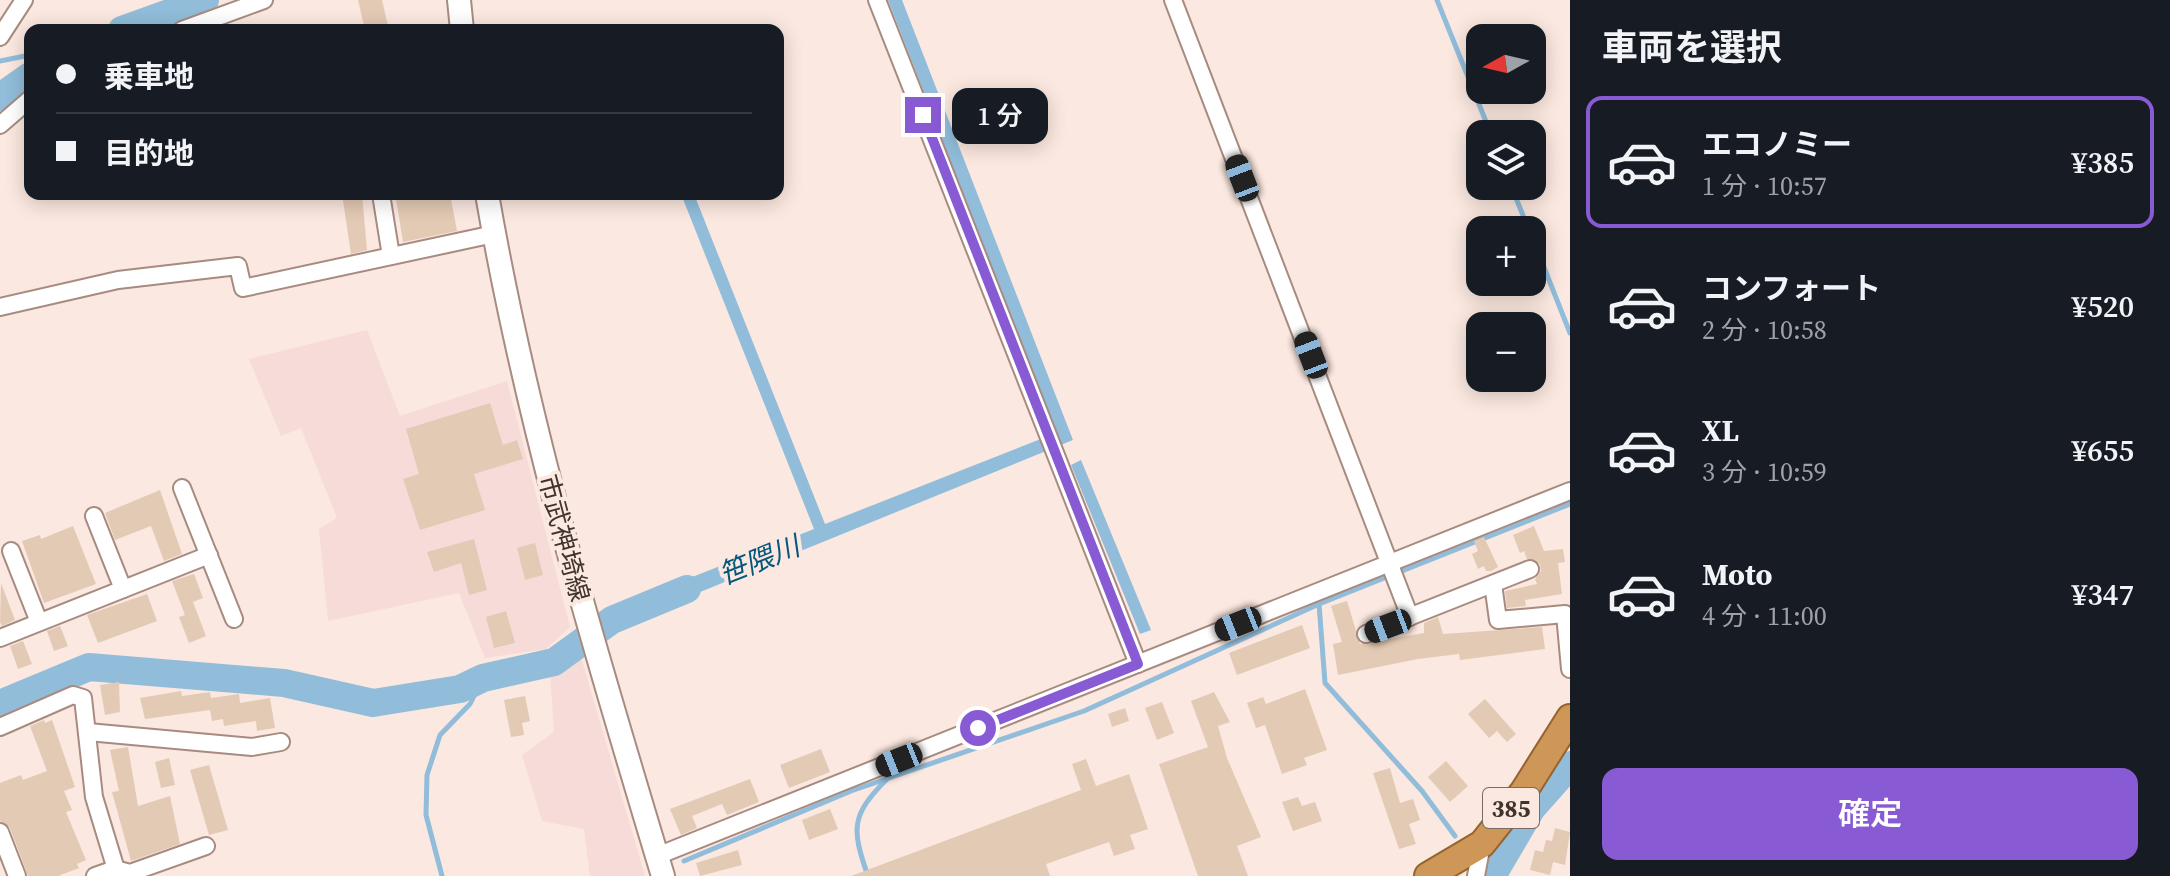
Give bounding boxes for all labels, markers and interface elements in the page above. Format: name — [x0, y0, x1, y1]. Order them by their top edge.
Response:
text: 車両を選択 — [1602, 23, 1782, 72]
north arrow — [1466, 24, 1546, 104]
map controls — [1466, 24, 1546, 392]
text: 乗車地 — [104, 56, 194, 97]
callout: 1 分 — [951, 87, 1047, 143]
route end — [905, 97, 941, 133]
text: 1 分 — [977, 98, 1023, 134]
button: layers — [1466, 120, 1546, 200]
text: エコノミー — [1702, 124, 1852, 165]
icon: car — [1606, 126, 1678, 198]
text: 目的地 — [104, 133, 194, 174]
text: ¥385 — [2072, 142, 2134, 183]
car — [1222, 151, 1262, 205]
text: 1 分 · 10:57 — [1702, 168, 1827, 204]
button: + — [1466, 216, 1546, 296]
text: コンフォート — [1702, 268, 1881, 309]
icon: car — [1606, 270, 1678, 342]
text: ¥520 — [2072, 286, 2134, 327]
button: − — [1466, 312, 1546, 392]
text: 2 分 · 10:58 — [1702, 312, 1827, 348]
car — [1291, 328, 1331, 382]
text: XL — [1702, 410, 1739, 451]
icon: car — [1606, 414, 1678, 486]
text: ¥655 — [2072, 430, 2134, 471]
text: 3 分 · 10:59 — [1702, 454, 1827, 490]
street label: 市武神埼線 — [530, 471, 598, 605]
water label: 笹隈川 — [713, 526, 808, 593]
text: Moto — [1702, 554, 1773, 595]
icon: car — [1606, 558, 1678, 630]
text: ¥347 — [2072, 574, 2134, 615]
text: 4 分 · 11:00 — [1702, 598, 1827, 634]
car — [1211, 604, 1265, 644]
car — [1361, 606, 1415, 646]
route start — [960, 710, 996, 746]
car — [872, 740, 926, 780]
button: 確定 — [1602, 768, 2138, 860]
road number: 385 — [1483, 788, 1539, 828]

